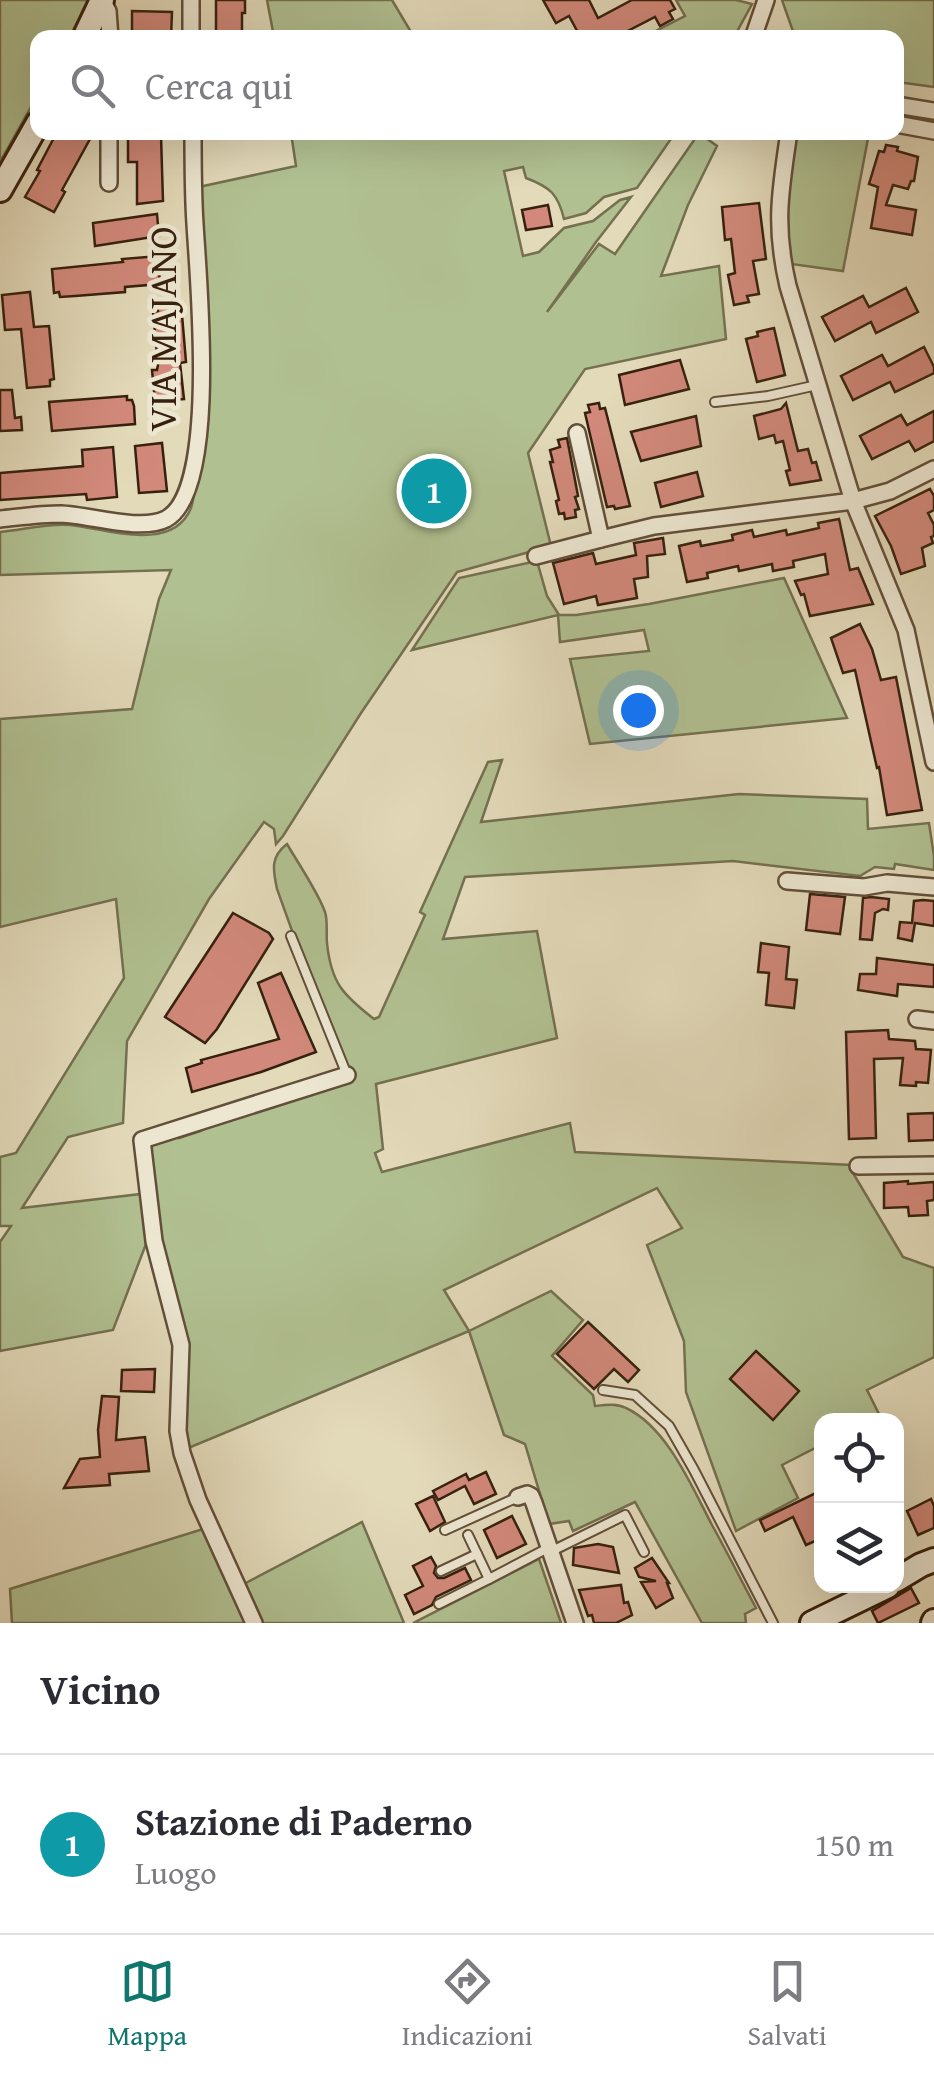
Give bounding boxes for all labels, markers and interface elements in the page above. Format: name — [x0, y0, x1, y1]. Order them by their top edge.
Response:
search box — [30, 30, 904, 140]
text: Cerca qui — [145, 57, 293, 113]
icon: search — [65, 58, 120, 113]
street label: VIA MAJANO — [134, 226, 190, 432]
pin: 1 — [402, 454, 466, 528]
your location — [613, 685, 664, 736]
map controls — [814, 1413, 904, 1593]
button: locate — [814, 1413, 904, 1503]
button: layers — [814, 1503, 904, 1593]
text: Vicino — [40, 1658, 161, 1719]
text: Stazione di Paderno — [135, 1793, 473, 1849]
text: 1 — [64, 1821, 81, 1868]
text: 150 m — [815, 1821, 894, 1868]
text: Luogo — [135, 1849, 216, 1896]
tab: Mappa — [107, 1954, 187, 2055]
tab: Indicazioni — [402, 1954, 533, 2055]
tab: Salvati — [747, 1954, 827, 2055]

